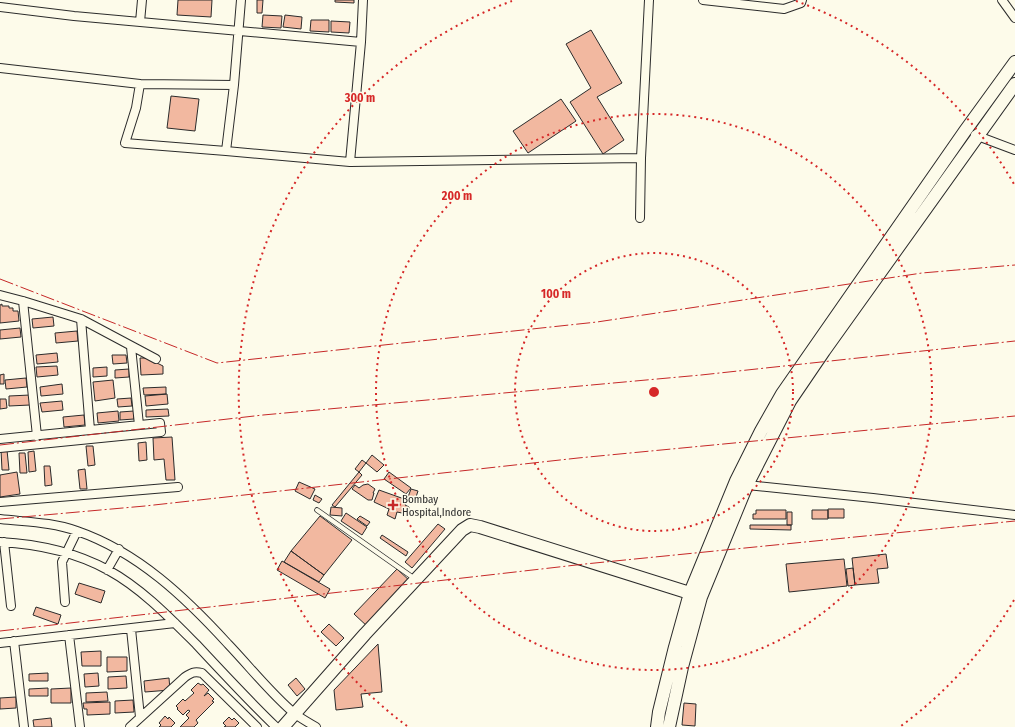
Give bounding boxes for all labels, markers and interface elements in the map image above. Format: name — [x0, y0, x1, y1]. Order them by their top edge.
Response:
text: 300 m — [344, 91, 375, 105]
text: 200 m — [441, 189, 472, 203]
text: 100 m — [541, 287, 571, 301]
centre of rings — [647, 385, 661, 399]
place label: Bombay Hospital,Indore — [402, 493, 471, 519]
marker: Bombay Hospital,Indore — [387, 499, 399, 511]

